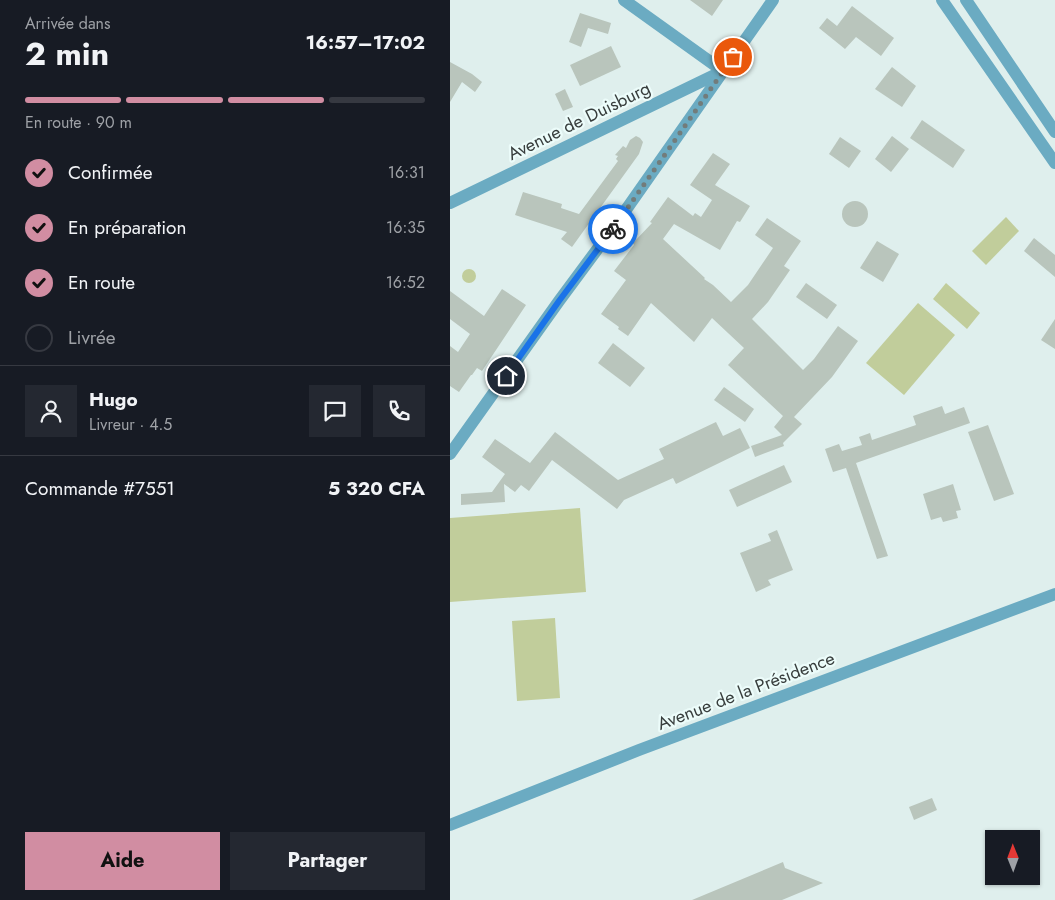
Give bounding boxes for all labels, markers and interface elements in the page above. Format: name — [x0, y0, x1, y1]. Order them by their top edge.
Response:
text: Arrivée dans — [25, 12, 110, 35]
text: 16:57–17:02 — [306, 29, 425, 56]
text: 2 min — [25, 31, 109, 77]
pin — [712, 36, 754, 78]
icon: bag — [719, 43, 747, 71]
street label: Avenue de Duisburg — [503, 75, 655, 167]
text: En route · 90 m — [25, 111, 132, 134]
icon: check — [25, 159, 53, 187]
text: Confirmée — [68, 159, 153, 186]
text: 16:31 — [388, 161, 425, 184]
courier — [588, 204, 638, 254]
icon: check — [25, 214, 53, 242]
text: En préparation — [68, 214, 186, 241]
icon: bike — [599, 215, 627, 243]
text: 16:35 — [386, 216, 425, 239]
icon: check — [25, 269, 53, 297]
text: En route — [68, 269, 135, 296]
text: 16:52 — [386, 271, 425, 294]
text: Livrée — [68, 324, 116, 351]
pin — [485, 355, 527, 397]
icon: home — [492, 362, 520, 390]
button: person — [25, 385, 77, 437]
button: chat — [309, 385, 361, 437]
button: phone — [373, 385, 425, 437]
text: Hugo — [89, 386, 138, 413]
text: Livreur · 4.5 — [89, 413, 172, 436]
text: Commande #7551 — [25, 475, 175, 502]
text: 5 320 CFA — [328, 475, 425, 502]
street label: Avenue de la Présidence — [654, 645, 838, 737]
north arrow — [985, 830, 1040, 885]
map controls — [985, 830, 1040, 885]
button: Aide — [25, 832, 220, 890]
button: Partager — [230, 832, 425, 890]

